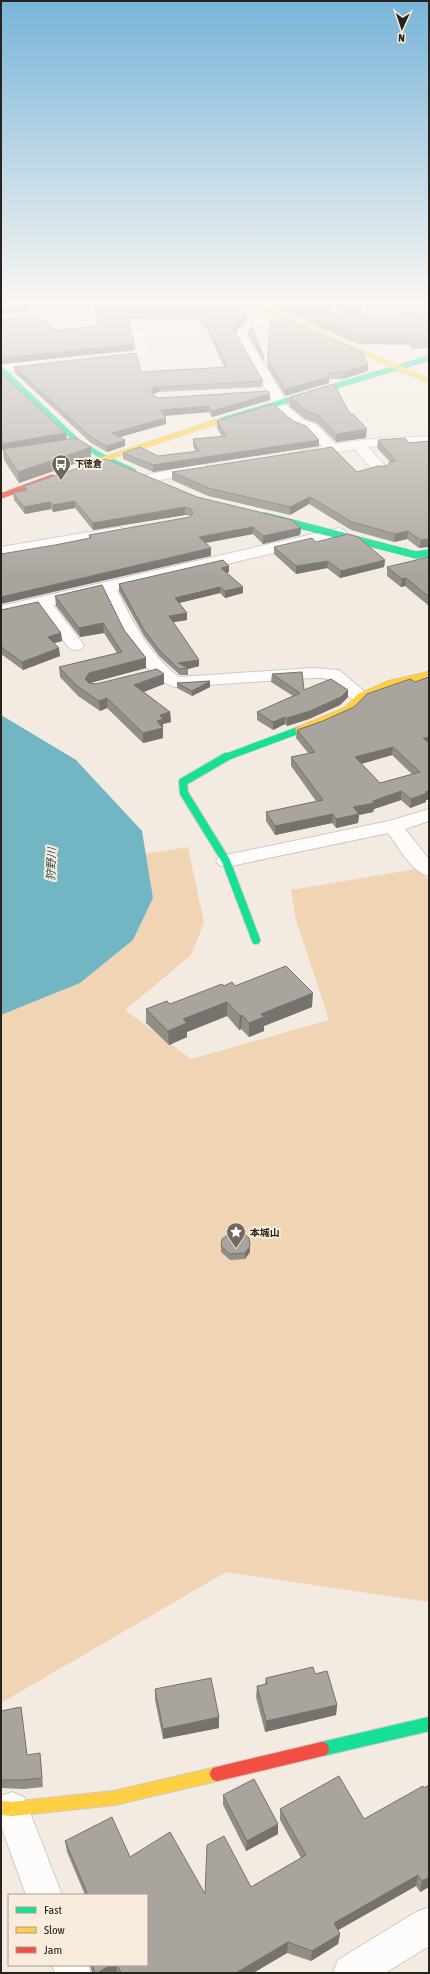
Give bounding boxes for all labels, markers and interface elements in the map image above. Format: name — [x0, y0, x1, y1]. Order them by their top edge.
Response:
north arrow — [382, 8, 422, 48]
text: N — [398, 32, 405, 44]
bus stop icon: 下徳倉 — [50, 453, 72, 481]
place label: 下徳倉 — [75, 459, 102, 469]
water label: 狩野川 — [44, 846, 58, 881]
place icon: 本城山 — [225, 1221, 247, 1249]
place label: 本城山 — [249, 1227, 280, 1238]
legend — [8, 1894, 148, 1966]
text: Fast — [44, 1903, 62, 1917]
text: Slow — [44, 1923, 65, 1937]
text: Jam — [44, 1943, 62, 1957]

